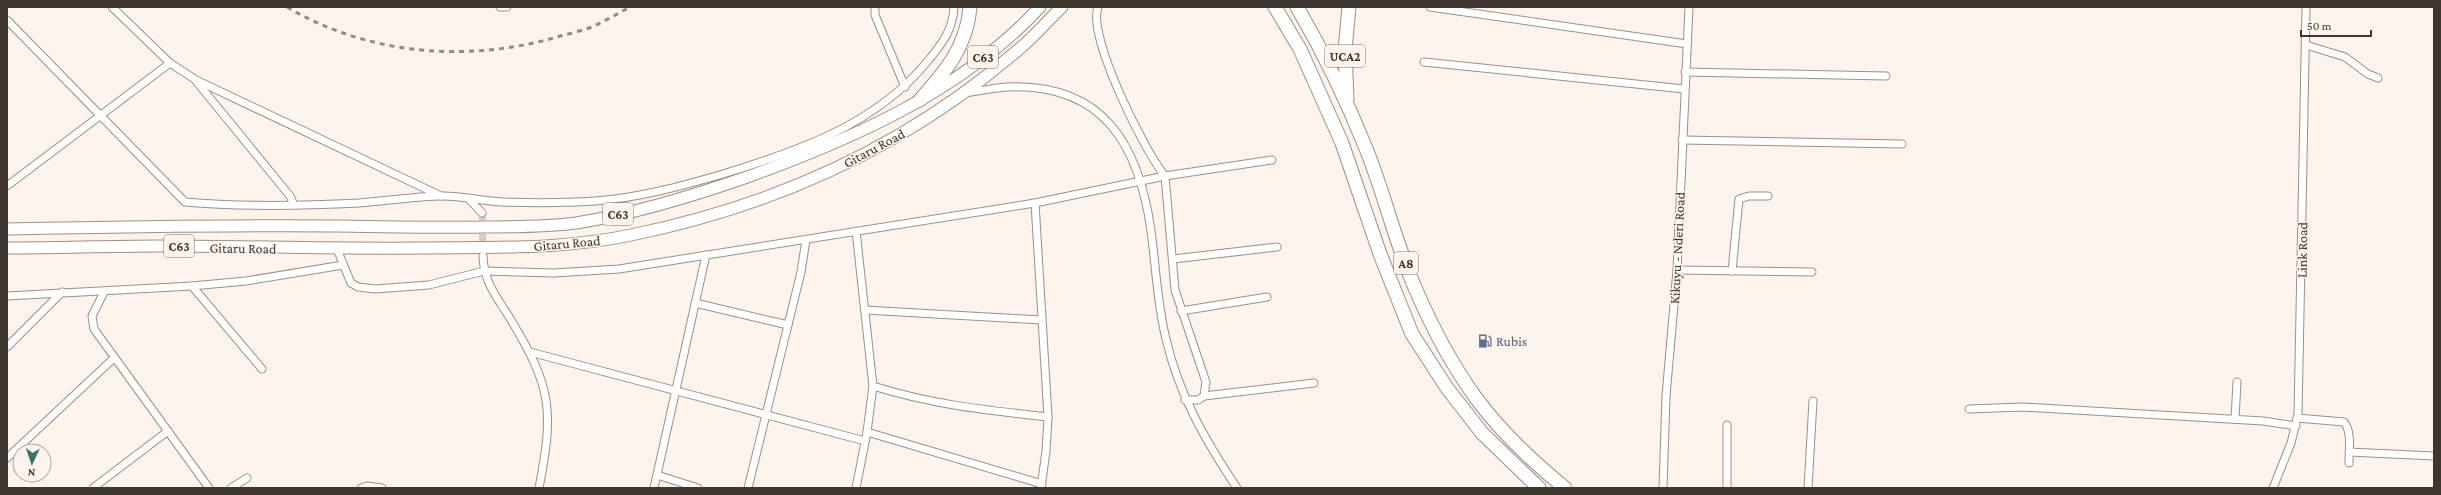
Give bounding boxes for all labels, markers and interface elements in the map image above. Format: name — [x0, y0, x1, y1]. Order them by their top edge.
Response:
scale bar — [2301, 12, 2371, 38]
text: 50 m — [2307, 19, 2332, 33]
road number: UCA2 — [1325, 45, 1365, 67]
road number: C63 — [968, 46, 998, 68]
street label: Gitaru Road — [841, 125, 908, 171]
street label: Kikuyu - Nderi Road — [1666, 191, 1688, 304]
road number: C63 — [603, 203, 633, 225]
street label: Link Road — [2294, 221, 2310, 278]
street label: Gitaru Road — [533, 232, 602, 254]
road number: C63 — [164, 235, 194, 257]
street label: Gitaru Road — [209, 239, 277, 257]
road number: A8 — [1394, 252, 1418, 274]
fuel station icon: Rubis — [1477, 333, 1493, 349]
place label: Rubis — [1496, 333, 1527, 349]
north arrow — [12, 443, 52, 483]
text: N — [27, 467, 36, 479]

